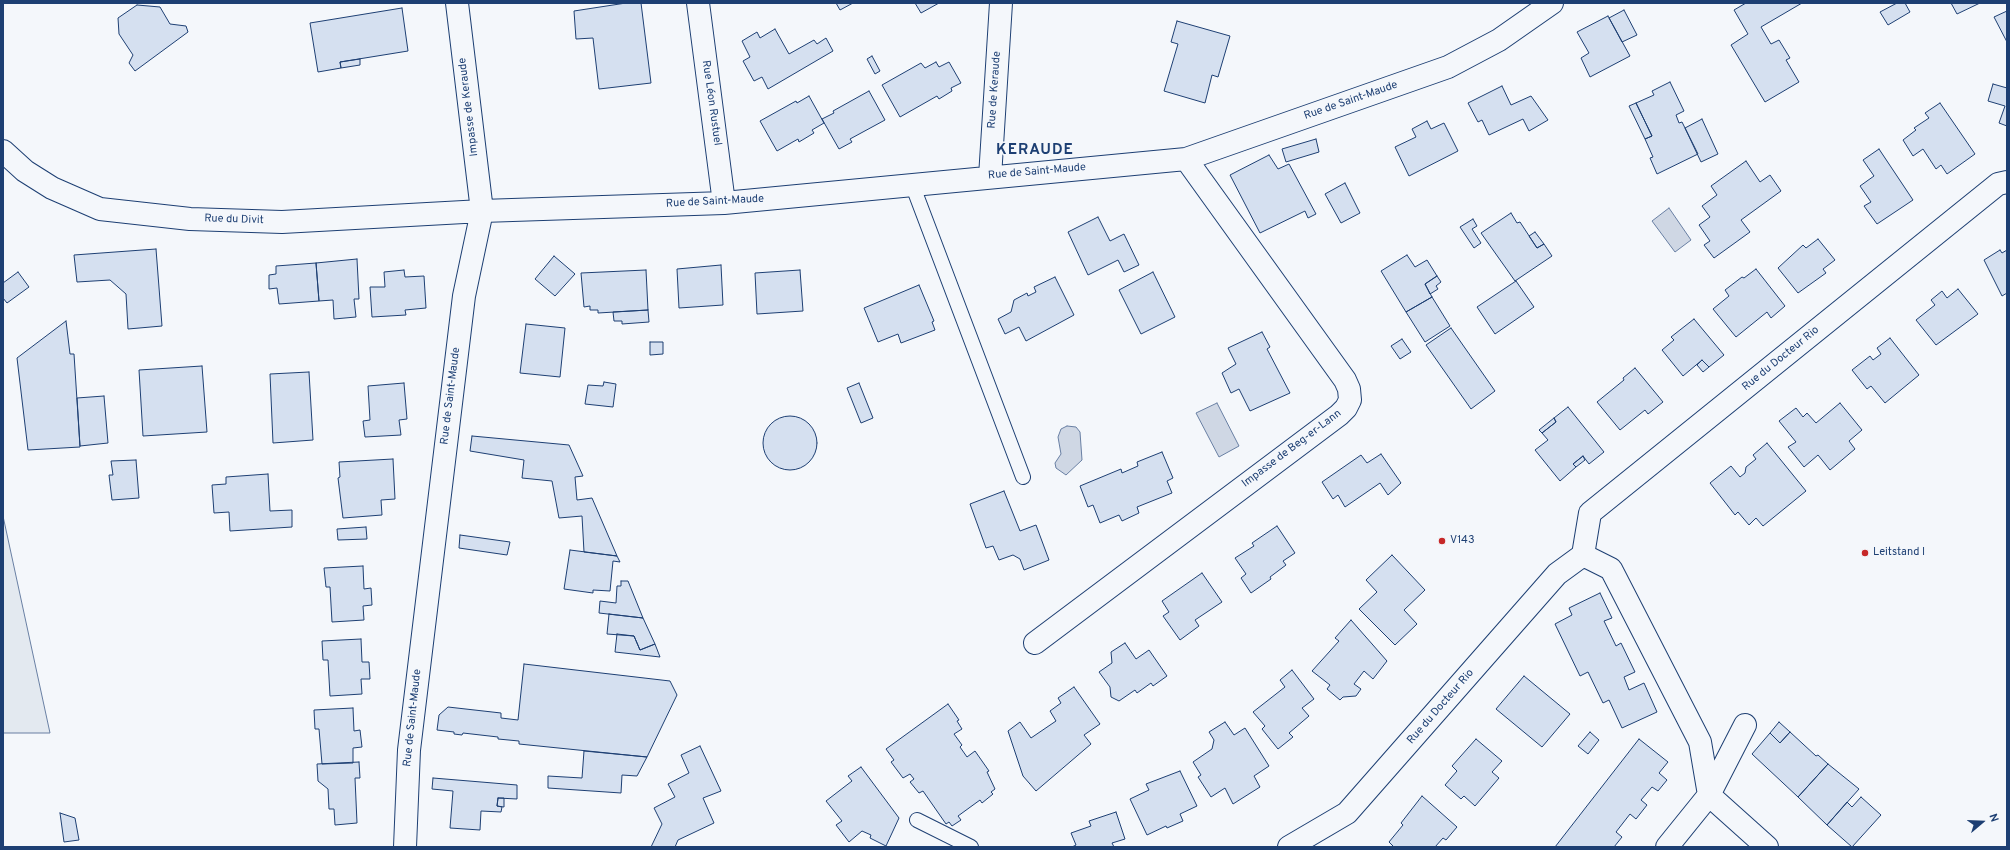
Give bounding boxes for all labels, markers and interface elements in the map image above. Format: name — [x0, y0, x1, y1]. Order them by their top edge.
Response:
street label: Rue de Keraude — [986, 51, 1004, 129]
street label: Impasse de Keraude — [456, 57, 482, 157]
street label: Rue Léon Rustuel — [698, 60, 724, 146]
street label: Rue de Saint-Maude — [1302, 79, 1400, 123]
district label: KERAUDE — [996, 142, 1074, 160]
street label: Rue de Saint-Maude — [988, 161, 1086, 183]
street label: Rue de Saint-Maude — [666, 193, 764, 211]
street label: Rue du Divit — [204, 212, 264, 228]
street label: Rue du Docteur Rio — [1740, 324, 1822, 394]
street label: Rue de Saint-Maude — [438, 346, 464, 446]
street label: Impasse de Beg-er-Lann — [1240, 407, 1344, 491]
place label: V143 — [1450, 534, 1475, 548]
marker: V143 — [1437, 536, 1447, 546]
place label: Leitstand I — [1873, 546, 1925, 560]
marker: Leitstand I — [1860, 548, 1870, 558]
street label: Rue du Docteur Rio — [1405, 667, 1477, 747]
street label: Rue de Saint-Maude — [401, 669, 425, 767]
north arrow — [1962, 802, 2002, 842]
text: N — [1985, 812, 2001, 824]

